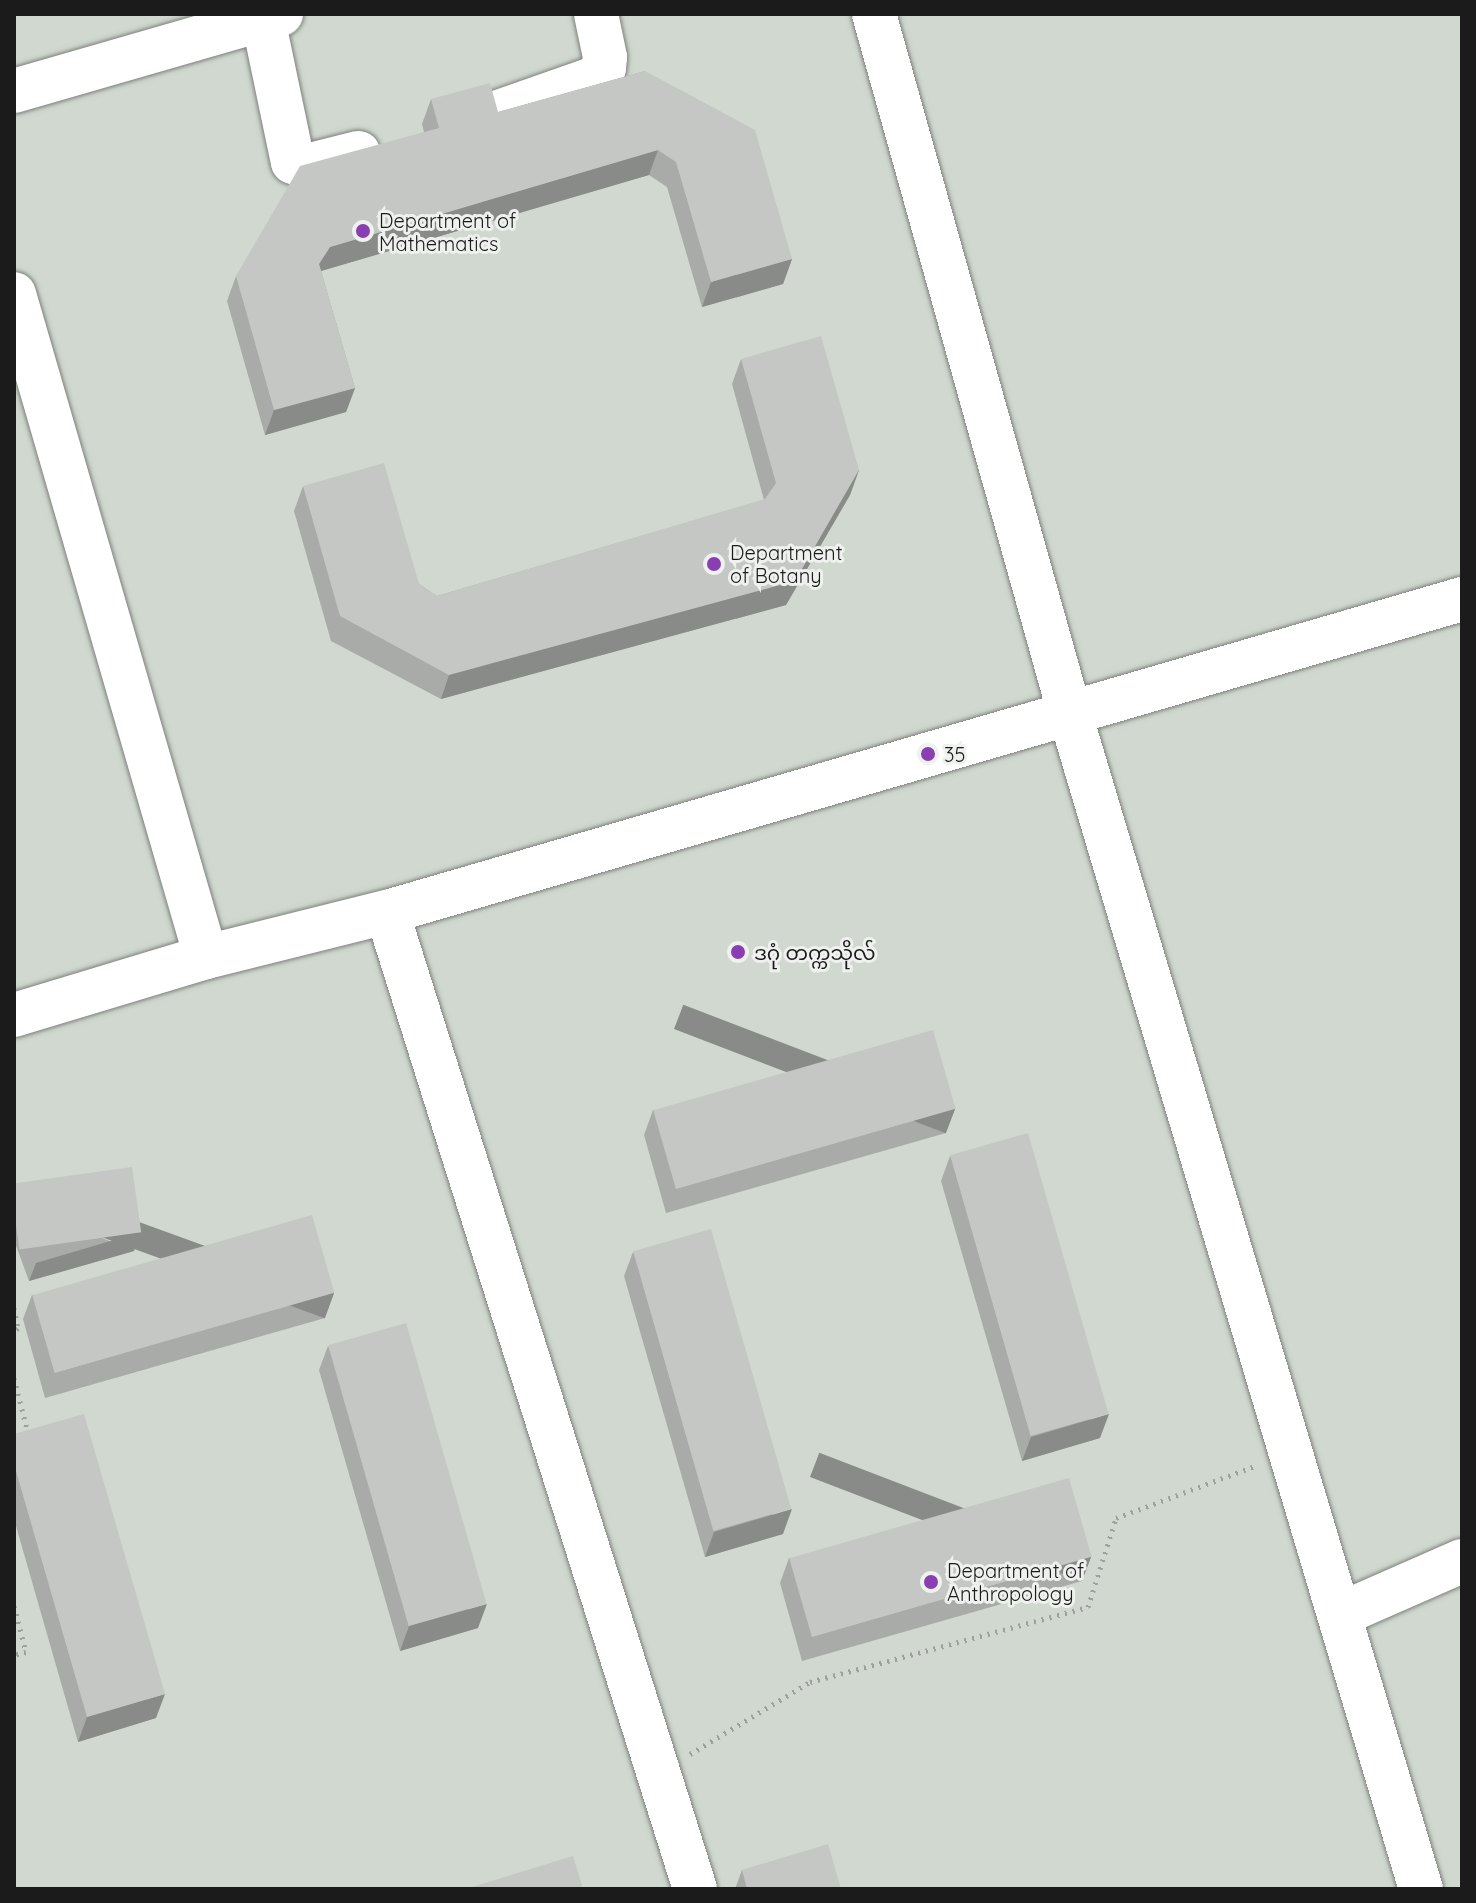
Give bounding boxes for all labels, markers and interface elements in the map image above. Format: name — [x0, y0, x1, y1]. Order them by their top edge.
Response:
place label: Department of Mathematics — [379, 208, 516, 255]
marker: Department of Mathematics — [354, 222, 372, 240]
place label: Department of Botany — [730, 540, 842, 587]
marker: Department of Botany — [705, 555, 723, 573]
place label: 35 — [944, 742, 965, 766]
marker: 35 — [919, 745, 937, 763]
place label: ဒဂုံ တက္ကသိုလ် — [754, 940, 876, 964]
marker: ဒဂုံ တက္ကသိုလ် — [729, 943, 747, 961]
place label: Department of Anthropology — [947, 1558, 1084, 1605]
marker: Department of Anthropology — [922, 1573, 940, 1591]

